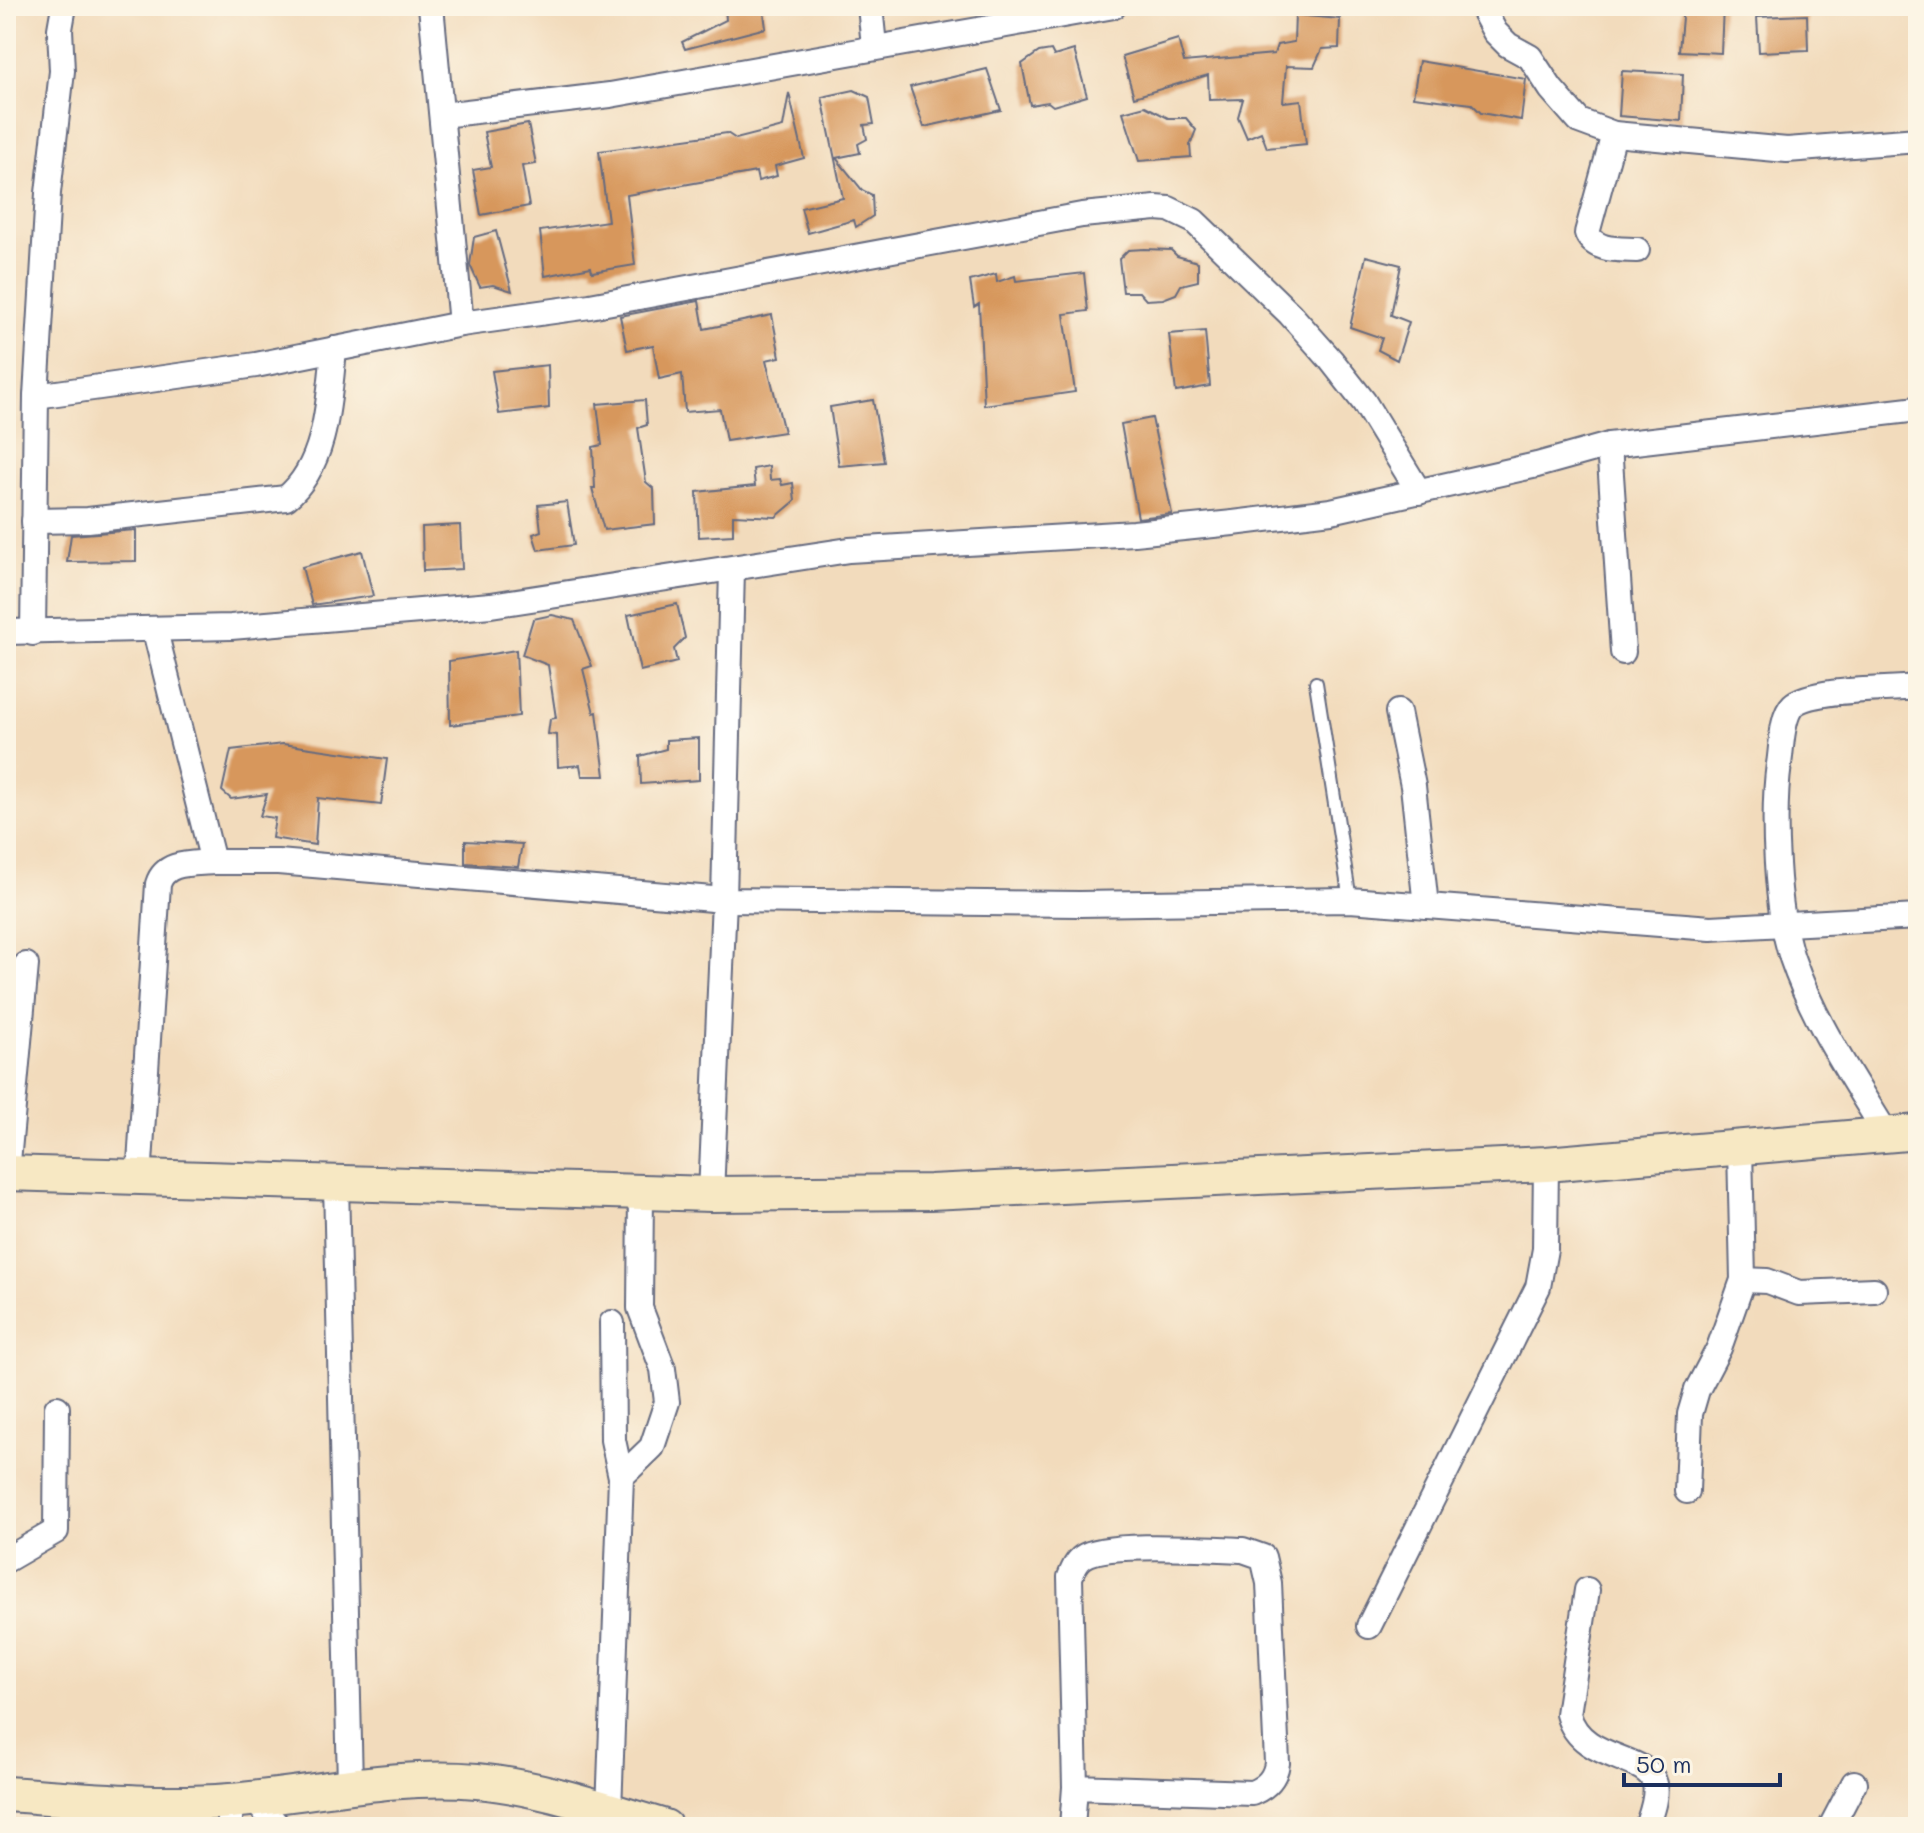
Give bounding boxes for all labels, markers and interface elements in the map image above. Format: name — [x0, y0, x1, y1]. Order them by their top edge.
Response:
scale bar — [1624, 1737, 1780, 1787]
text: 50 m — [1636, 1748, 1692, 1779]

